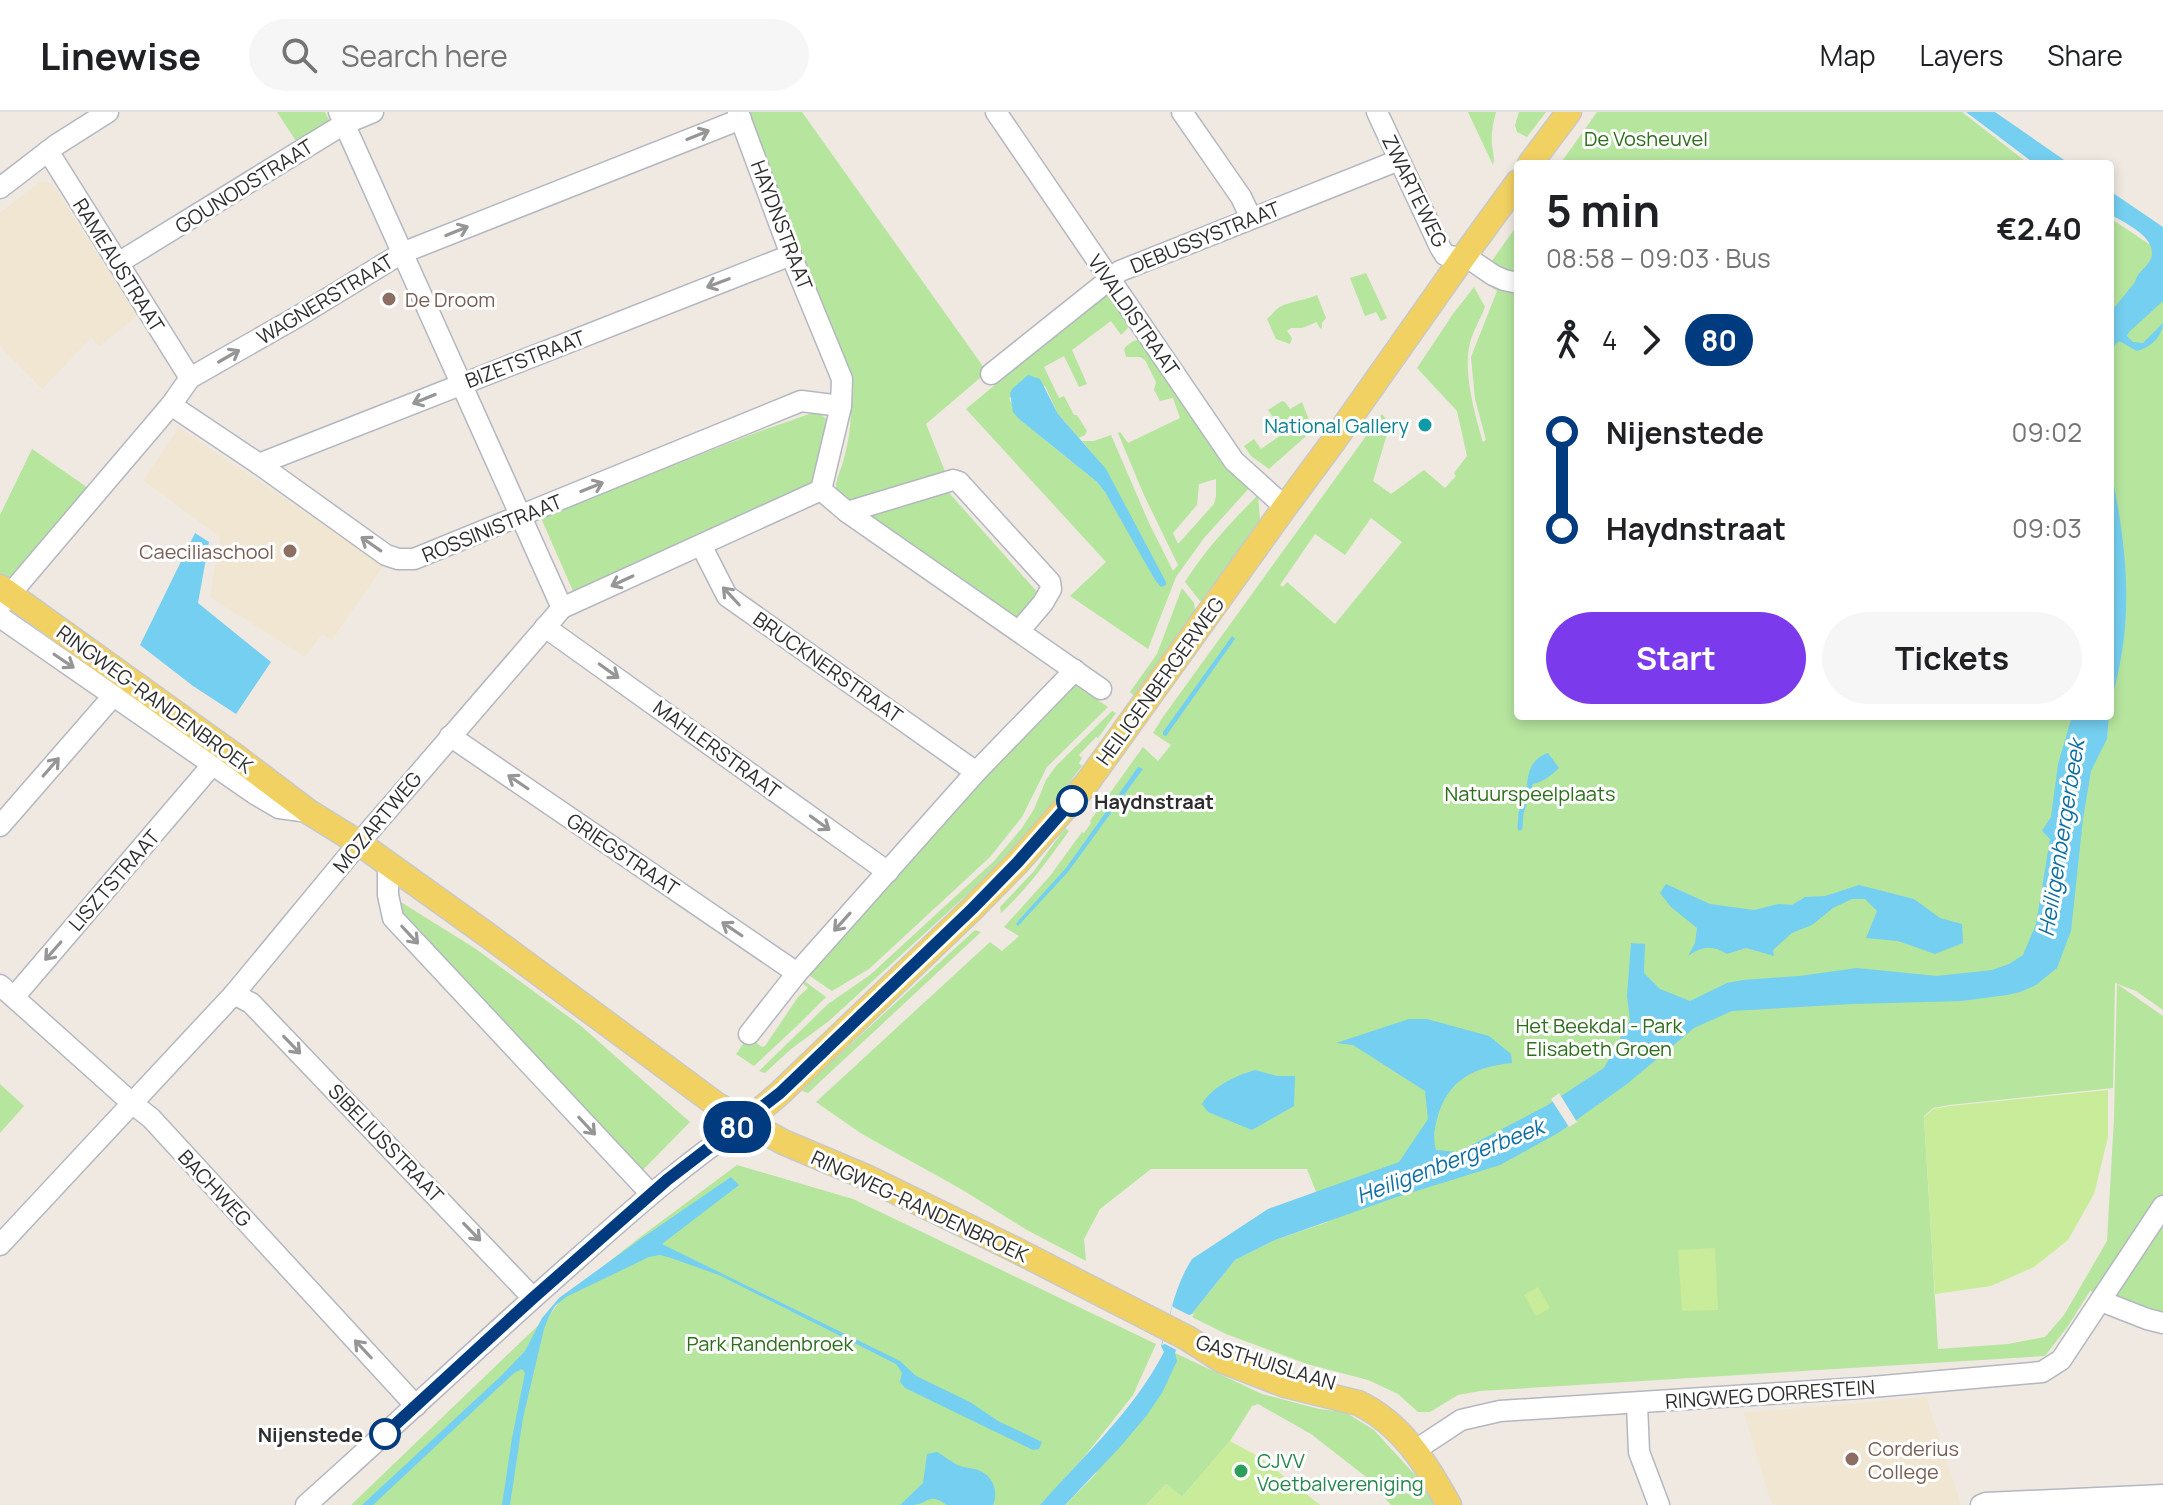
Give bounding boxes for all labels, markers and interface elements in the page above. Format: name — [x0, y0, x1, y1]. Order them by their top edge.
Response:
search box — [249, 19, 809, 91]
text: Linewise — [40, 29, 201, 81]
icon: search — [277, 33, 321, 77]
text: Search here — [341, 35, 508, 76]
text: Map — [1820, 36, 1876, 74]
text: Layers — [1920, 36, 2003, 74]
text: Share — [2047, 36, 2123, 74]
park label: De Vosheuvel — [1584, 125, 1708, 152]
one-way arrow — [685, 127, 710, 142]
street label: ZWARTEWEG — [1376, 130, 1454, 252]
street label: GOUNODSTRAAT — [170, 133, 318, 239]
street label: HAYDNSTRAAT — [745, 156, 819, 294]
text: 5 min — [1546, 180, 1660, 240]
street label: RAMEAUSTRAAT — [67, 193, 171, 337]
street label: DEBUSSYSTRAAT — [1126, 195, 1284, 279]
text: €2.40 — [1997, 208, 2082, 249]
one-way arrow — [444, 223, 469, 238]
text: 08:58 – 09:03 · Bus — [1546, 240, 1771, 276]
street label: WAGNERSTRAAT — [252, 247, 398, 351]
street label: VIVALDISTRAAT — [1082, 249, 1186, 381]
one-way arrow — [706, 277, 731, 291]
place label: De Droom — [405, 286, 495, 313]
marker: De Droom — [380, 290, 398, 308]
icon: walk — [1546, 318, 1590, 362]
icon: forward — [1629, 318, 1673, 362]
text: 80 — [1701, 321, 1737, 359]
text: 4 — [1602, 322, 1617, 358]
street label: BIZETSTRAAT — [461, 324, 589, 394]
one-way arrow — [217, 348, 240, 364]
one-way arrow — [412, 392, 437, 407]
place label: National Gallery — [1264, 412, 1409, 439]
text: Nijenstede — [1606, 412, 1764, 453]
text: 09:02 — [2012, 414, 2082, 450]
marker: National Gallery — [1416, 416, 1434, 434]
one-way arrow — [579, 479, 604, 494]
street label: ROSSINISTRAAT — [418, 488, 566, 568]
text: Haydnstraat — [1606, 508, 1786, 549]
text: 09:03 — [2012, 510, 2082, 546]
one-way arrow — [360, 536, 382, 552]
place label: Caeciliaschool — [139, 538, 274, 565]
marker: Caeciliaschool — [281, 542, 299, 560]
one-way arrow — [611, 574, 635, 589]
one-way arrow — [722, 586, 741, 607]
street label: HEILIGENBERGERWEG — [1090, 591, 1230, 771]
street label: BRUCKNERSTRAAT — [748, 605, 908, 729]
button: Start — [1546, 612, 1806, 704]
button: Tickets — [1822, 612, 2082, 704]
street label: RINGWEG-RANDENBROEK — [51, 619, 259, 780]
one-way arrow — [53, 653, 75, 669]
one-way arrow — [597, 663, 619, 680]
street label: MAHLERSTRAAT — [648, 694, 786, 804]
water label: Heiligenbergerbeek — [2031, 734, 2092, 939]
one-way arrow — [42, 758, 60, 778]
street label: MOZARTWEG — [327, 766, 427, 878]
one-way arrow — [507, 774, 529, 790]
park label: Natuurspeelplaats — [1444, 780, 1616, 807]
marker: Haydnstraat — [1057, 786, 1087, 816]
place label: Haydnstraat — [1094, 788, 1214, 815]
street label: GRIEGSTRAAT — [562, 806, 684, 902]
one-way arrow — [808, 815, 830, 831]
street label: LISZTSTRAAT — [63, 824, 166, 936]
one-way arrow — [834, 912, 852, 932]
one-way arrow — [722, 920, 744, 937]
one-way arrow — [400, 925, 418, 945]
one-way arrow — [44, 940, 62, 960]
park label: Het Beekdal - Park Elisabeth Groen — [1516, 1012, 1683, 1062]
one-way arrow — [282, 1035, 301, 1054]
street label: SIBELIUSSTRAAT — [322, 1078, 450, 1208]
line badge: 80 — [701, 1101, 773, 1153]
text: 80 — [719, 1108, 755, 1146]
water label: Heiligenbergerbeek — [1352, 1110, 1551, 1211]
one-way arrow — [577, 1115, 595, 1135]
street label: BACHWEG — [172, 1144, 258, 1232]
street label: RINGWEG-RANDENBROEK — [807, 1144, 1033, 1268]
one-way arrow — [463, 1222, 482, 1242]
street label: GASTHUISLAAN — [1193, 1328, 1339, 1396]
park label: Park Randenbroek — [687, 1330, 854, 1357]
one-way arrow — [355, 1339, 373, 1359]
street label: RINGWEG DORRESTEIN — [1664, 1373, 1876, 1415]
marker: Nijenstede — [370, 1419, 400, 1449]
place label: Nijenstede — [258, 1421, 363, 1448]
place label: Corderius College — [1868, 1435, 1959, 1485]
place label: CJVV Voetbalvereniging — [1257, 1447, 1424, 1497]
marker: Corderius College — [1843, 1450, 1861, 1468]
marker: CJVV Voetbalvereniging — [1232, 1462, 1250, 1480]

